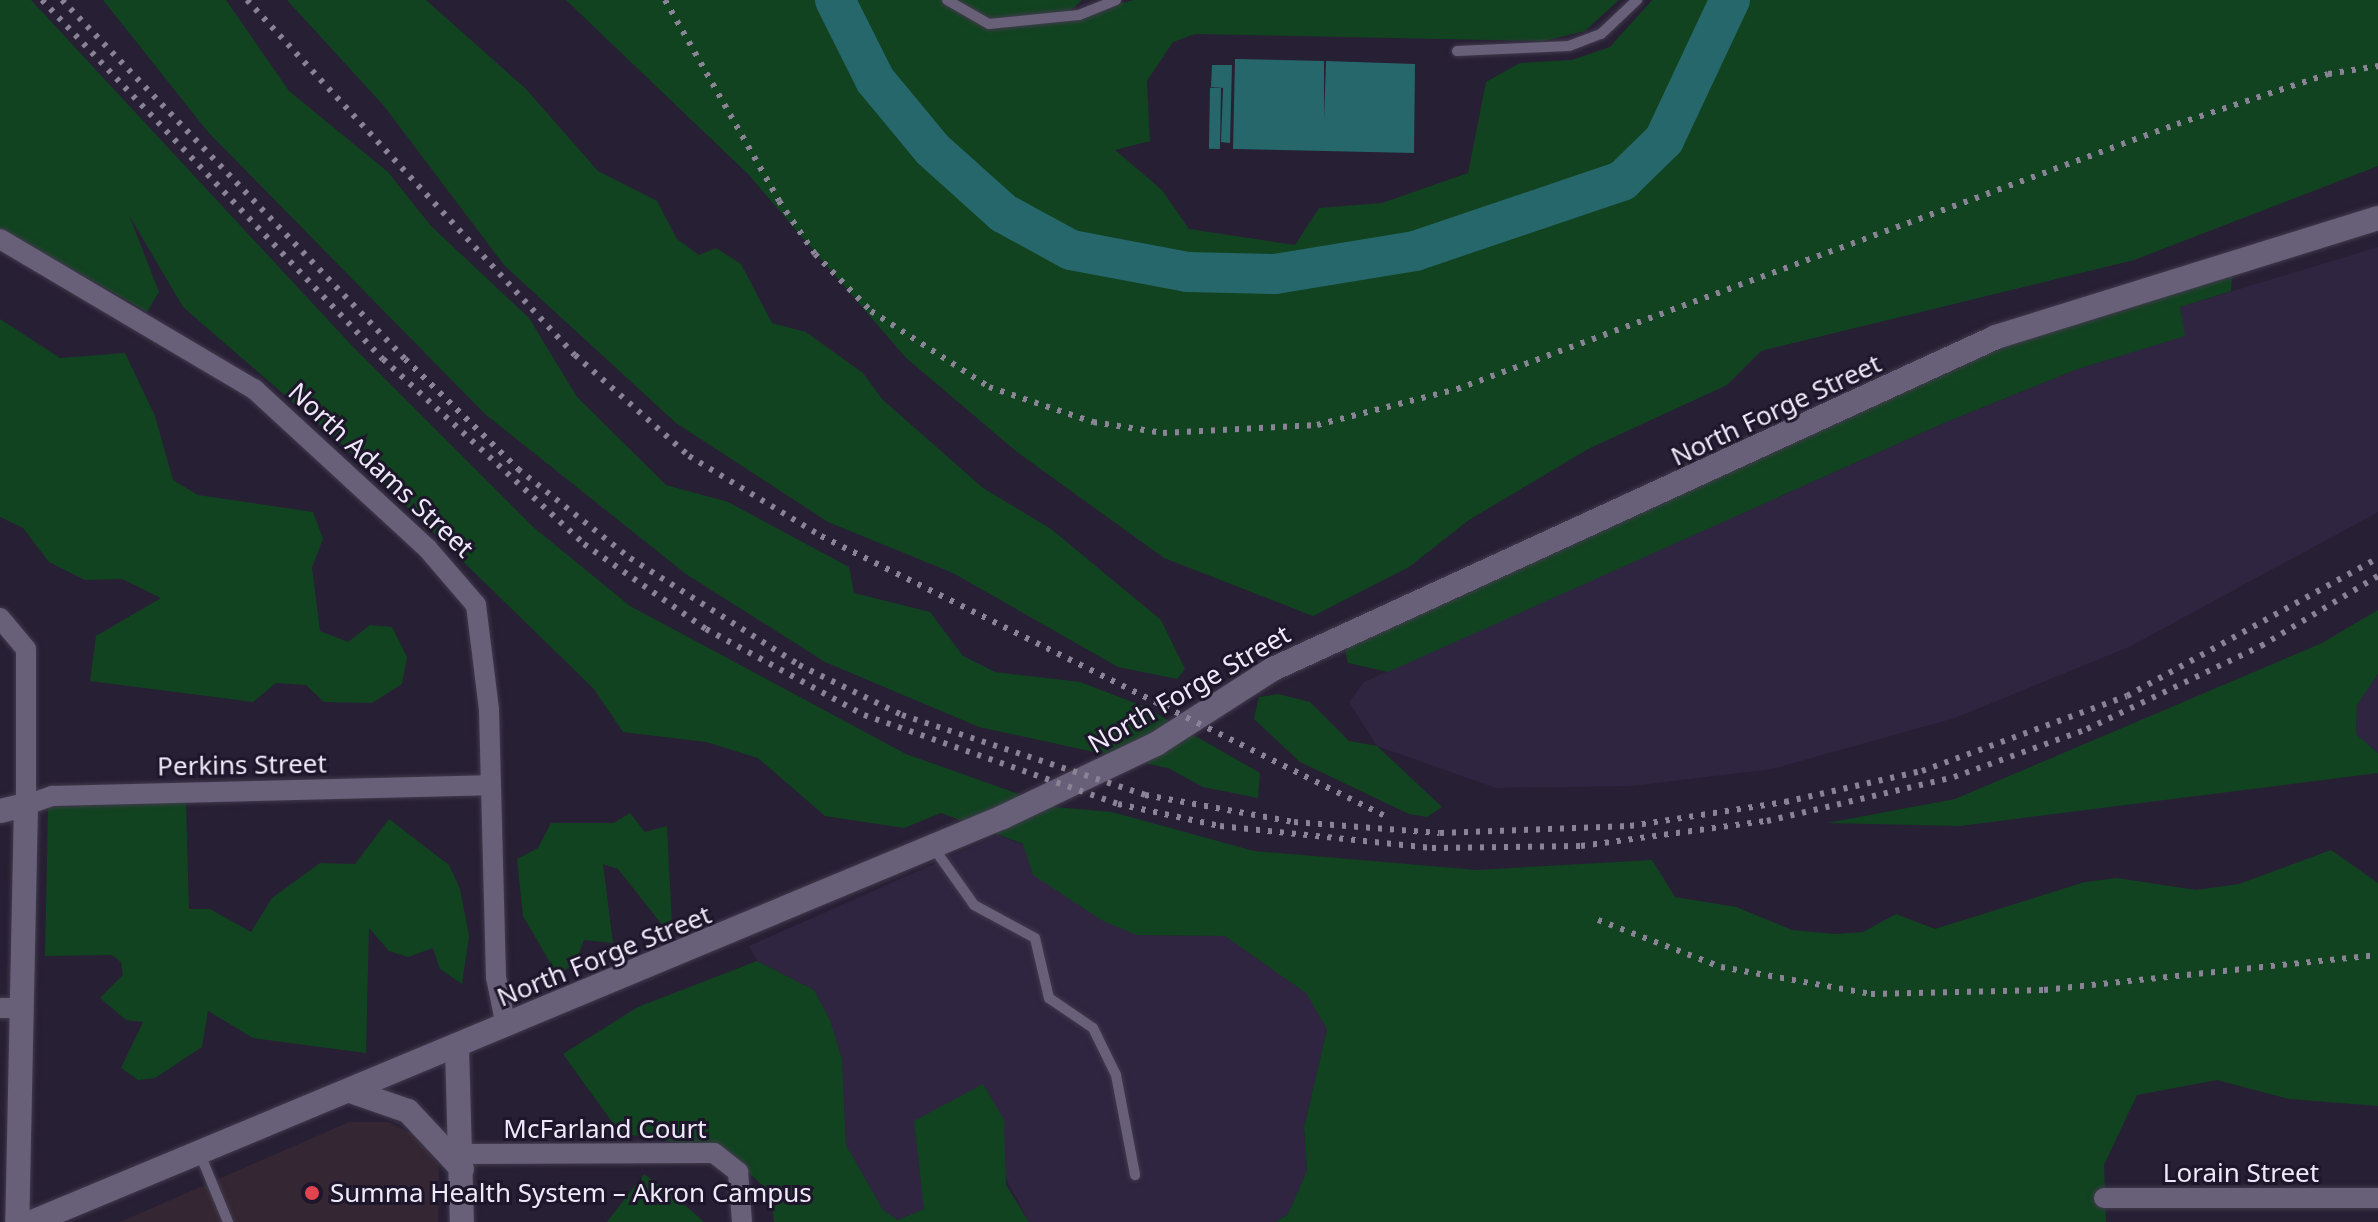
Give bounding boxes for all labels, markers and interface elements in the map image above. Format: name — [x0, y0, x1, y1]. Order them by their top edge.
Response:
street label: North Forge Street — [1666, 348, 1886, 472]
street label: North Adams Street — [282, 376, 480, 564]
street label: North Forge Street — [1082, 618, 1296, 760]
street label: Perkins Street — [157, 748, 327, 782]
street label: North Forge Street — [492, 899, 716, 1013]
street label: McFarland Court — [503, 1113, 707, 1145]
street label: Lorain Street — [2163, 1157, 2319, 1189]
place label: Summa Health System – Akron Campus — [330, 1177, 812, 1209]
marker: Summa Health System – Akron Campus — [301, 1182, 323, 1204]

